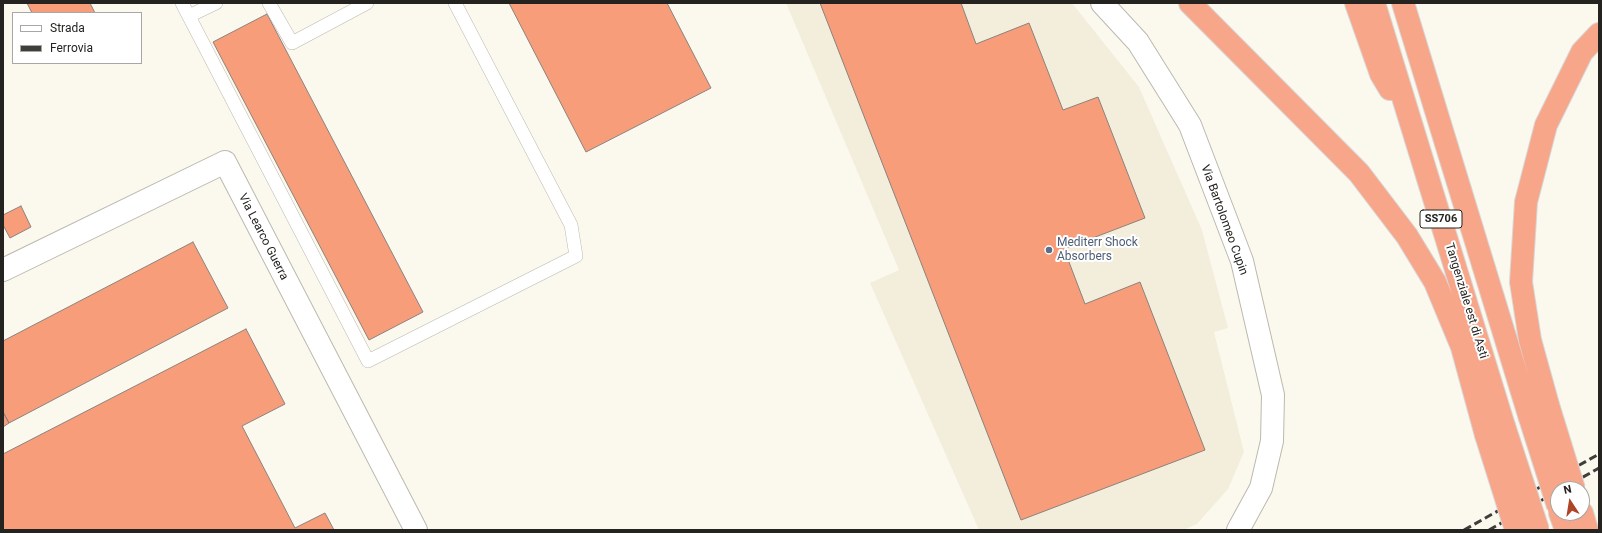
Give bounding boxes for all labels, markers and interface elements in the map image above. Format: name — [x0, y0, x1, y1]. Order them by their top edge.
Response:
legend — [12, 12, 142, 64]
text: Strada — [50, 21, 85, 35]
text: Ferrovia — [50, 41, 93, 55]
street label: Via Bartolomeo Cupin — [1197, 163, 1251, 277]
street label: Via Learco Guerra — [235, 191, 291, 283]
road number: SS706 — [1420, 210, 1462, 228]
place label: Mediterr Shock Absorbers — [1057, 236, 1138, 264]
street label: Tangenziale est di Asti — [1442, 242, 1490, 360]
marker: Mediterr Shock Absorbers — [1044, 245, 1054, 255]
north arrow — [1550, 481, 1590, 521]
text: N — [1562, 483, 1573, 497]

